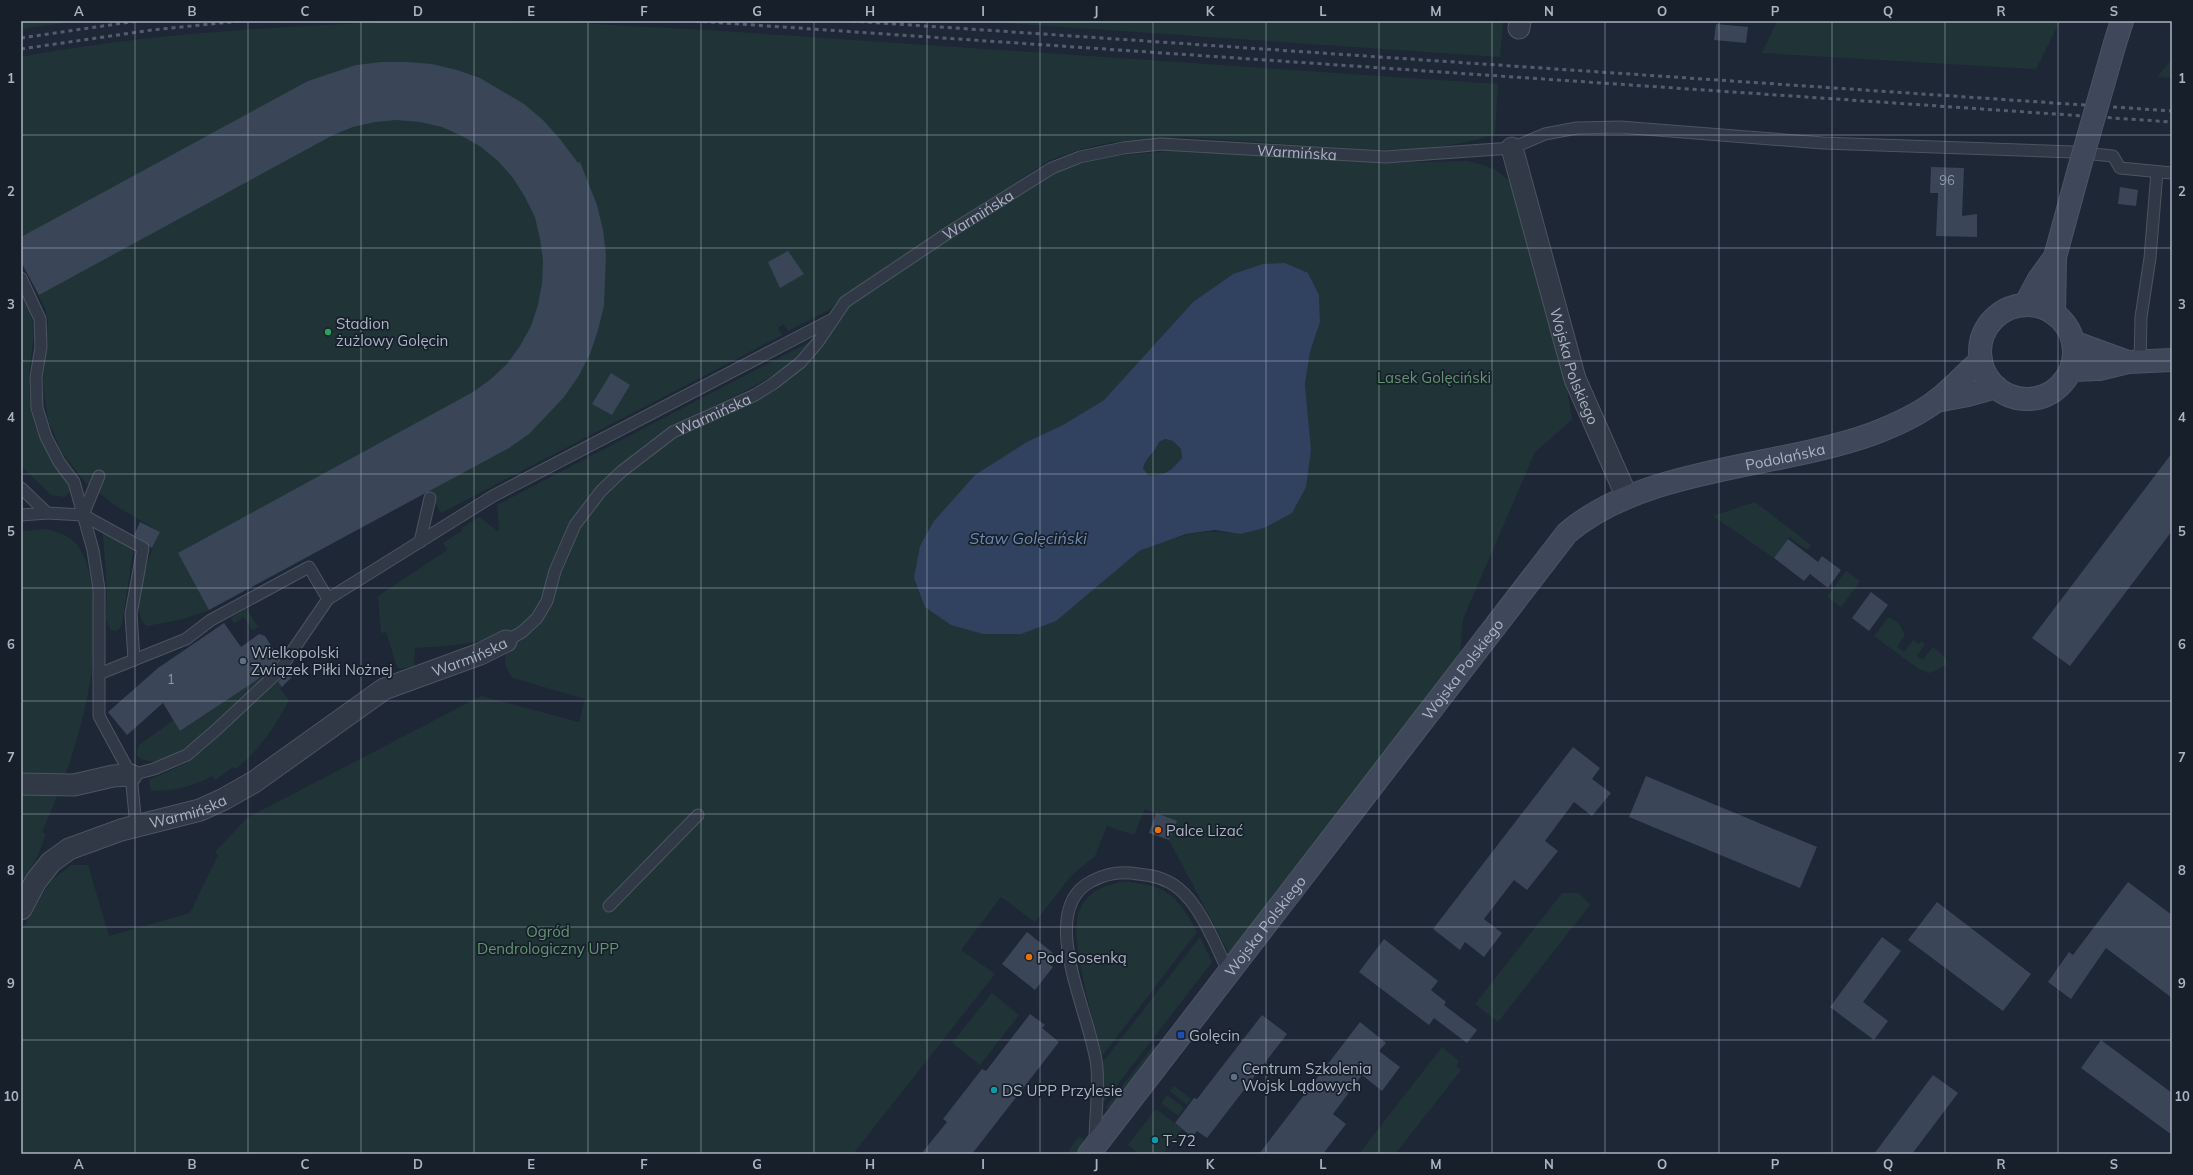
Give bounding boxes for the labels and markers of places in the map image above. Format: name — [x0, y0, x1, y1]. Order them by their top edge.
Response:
place label: Stadion żużlowy Golęcin — [336, 314, 448, 350]
marker: Stadion żużlowy Golęcin — [323, 327, 333, 337]
place label: Wielkopolski Związek Piłki Nożnej — [251, 643, 393, 679]
marker: Wielkopolski Związek Piłki Nożnej — [238, 656, 248, 666]
place label: Palce Lizać — [1166, 821, 1243, 840]
marker: Palce Lizać — [1153, 825, 1163, 835]
place label: Pod Sosenką — [1037, 948, 1127, 967]
marker: Pod Sosenką — [1024, 952, 1034, 962]
place label: Golęcin — [1189, 1026, 1240, 1045]
marker: Golęcin — [1176, 1030, 1186, 1040]
place label: Centrum Szkolenia Wojsk Lądowych — [1242, 1059, 1371, 1095]
marker: Centrum Szkolenia Wojsk Lądowych — [1229, 1072, 1239, 1082]
place label: DS UPP Przylesie — [1002, 1081, 1123, 1100]
marker: DS UPP Przylesie — [989, 1085, 999, 1095]
place label: T-72 — [1163, 1131, 1196, 1150]
marker: T-72 — [1150, 1135, 1160, 1145]

